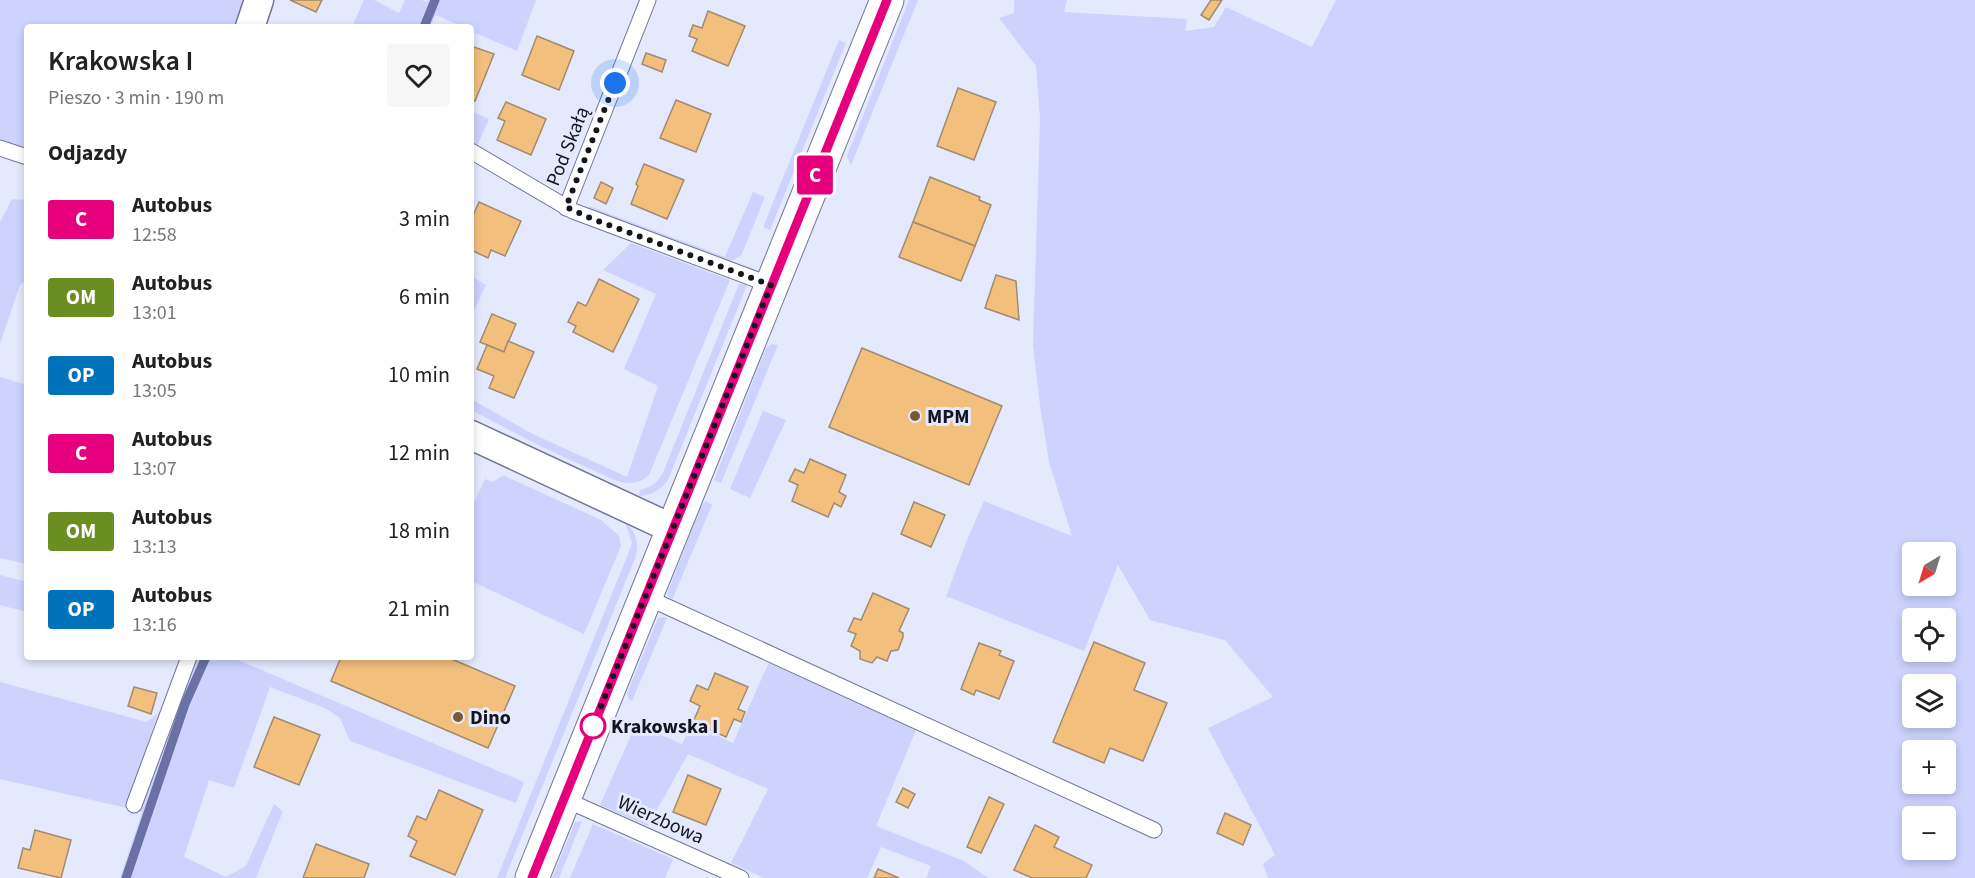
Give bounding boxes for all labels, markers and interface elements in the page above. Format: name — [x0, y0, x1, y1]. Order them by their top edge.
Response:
text: Krakowska I — [48, 41, 193, 81]
button: heart — [387, 44, 450, 107]
your location — [600, 68, 630, 98]
text: Pieszo · 3 min · 190 m — [48, 84, 224, 112]
street label: Pod Skałą — [539, 103, 597, 190]
text: Odjazdy — [48, 137, 127, 169]
line badge: C — [796, 156, 834, 195]
text: C — [809, 160, 821, 190]
text: Autobus — [132, 189, 212, 221]
text: 3 min — [399, 203, 450, 235]
text: C — [75, 204, 87, 234]
text: 12:58 — [132, 221, 177, 249]
text: Autobus — [132, 267, 212, 299]
text: 6 min — [399, 281, 450, 313]
text: OM — [66, 282, 96, 312]
text: 13:01 — [132, 299, 177, 327]
text: Autobus — [132, 345, 212, 377]
text: 10 min — [388, 359, 450, 391]
text: OP — [68, 360, 94, 390]
text: 13:05 — [132, 377, 177, 405]
place label: MPM — [927, 403, 969, 431]
marker: MPM — [908, 409, 922, 423]
text: Autobus — [132, 423, 212, 455]
text: 12 min — [388, 437, 450, 469]
text: C — [75, 438, 87, 468]
text: 13:07 — [132, 455, 177, 483]
text: Autobus — [132, 501, 212, 533]
text: 18 min — [388, 515, 450, 547]
text: OM — [66, 516, 96, 546]
text: 13:13 — [132, 533, 177, 561]
north arrow — [1902, 542, 1956, 596]
map controls — [1902, 542, 1956, 860]
text: Autobus — [132, 579, 212, 611]
text: 21 min — [388, 593, 450, 625]
text: OP — [68, 594, 94, 624]
button: locate — [1902, 608, 1956, 662]
text: 13:16 — [132, 611, 177, 639]
button: layers — [1902, 674, 1956, 728]
place label: Dino — [470, 704, 511, 732]
marker: Dino — [451, 710, 465, 724]
marker: Krakowska I — [580, 713, 606, 739]
place label: Krakowska I — [611, 713, 718, 741]
button: + — [1902, 740, 1956, 794]
street label: Wierzbowa — [613, 788, 708, 851]
button: − — [1902, 806, 1956, 860]

